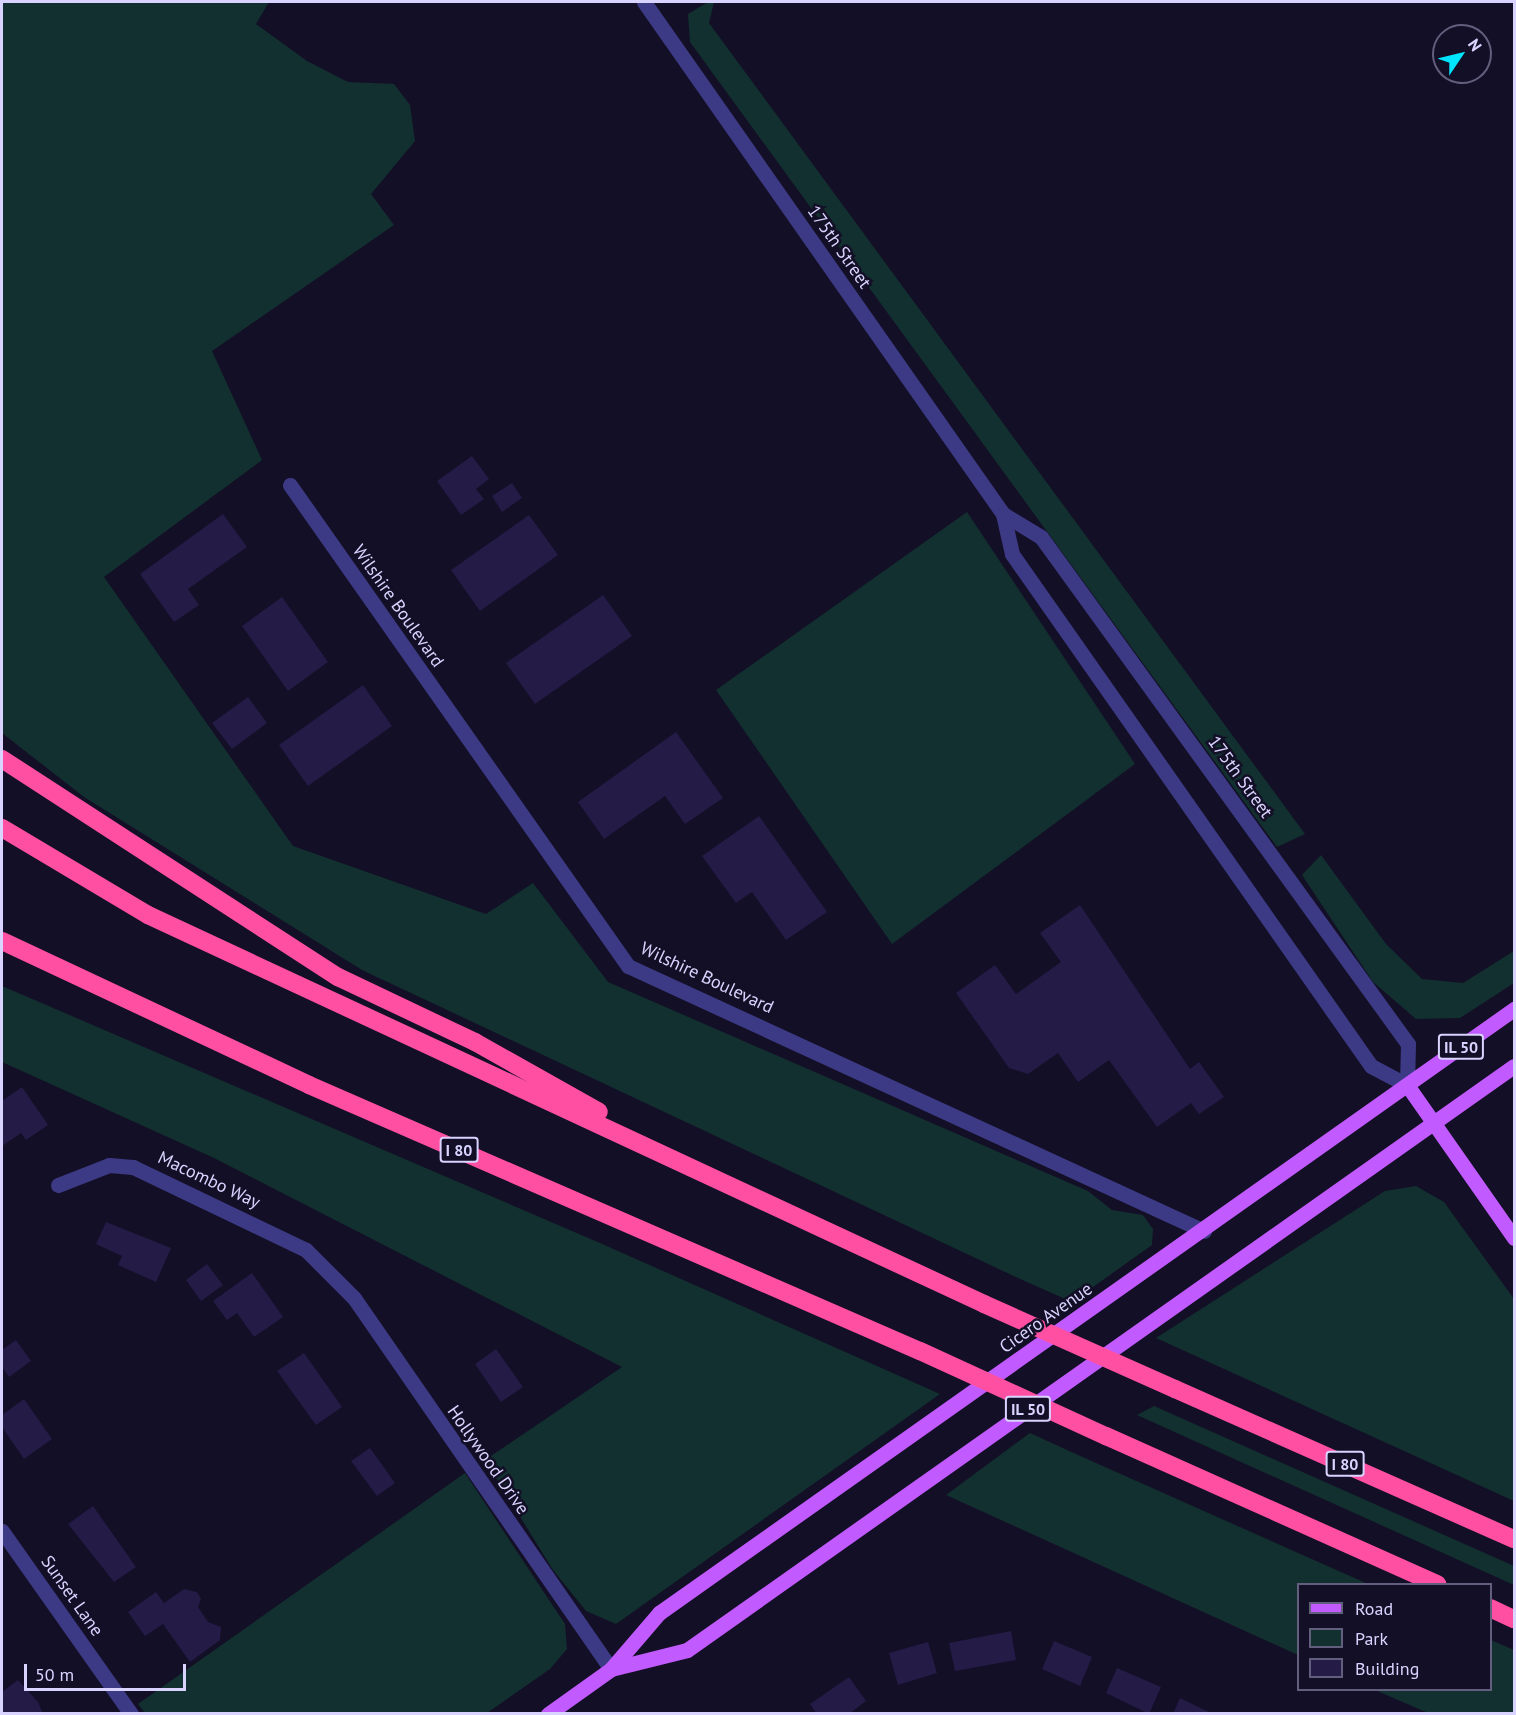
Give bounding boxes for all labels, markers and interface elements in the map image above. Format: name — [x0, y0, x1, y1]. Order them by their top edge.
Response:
north arrow — [1432, 24, 1492, 84]
text: N — [1464, 35, 1486, 55]
street label: 175th Street — [803, 201, 875, 293]
street label: Wilshire Boulevard — [348, 541, 448, 671]
street label: 175th Street — [1203, 732, 1277, 822]
street label: Wilshire Boulevard — [637, 938, 777, 1018]
road number: IL 50 — [1437, 1034, 1485, 1060]
road number: I 80 — [440, 1137, 478, 1163]
street label: Macombo Way — [154, 1147, 264, 1213]
street label: Cicero Avenue — [995, 1278, 1097, 1358]
road number: IL 50 — [1004, 1396, 1052, 1422]
street label: Hollywood Drive — [442, 1401, 534, 1519]
road number: I 80 — [1326, 1451, 1364, 1477]
street label: Sunset Lane — [36, 1551, 108, 1641]
legend — [1297, 1583, 1492, 1691]
text: Road — [1355, 1597, 1393, 1620]
text: Park — [1355, 1627, 1388, 1650]
scale bar — [27, 1652, 189, 1690]
text: Building — [1355, 1657, 1419, 1680]
text: 50 m — [35, 1663, 74, 1686]

